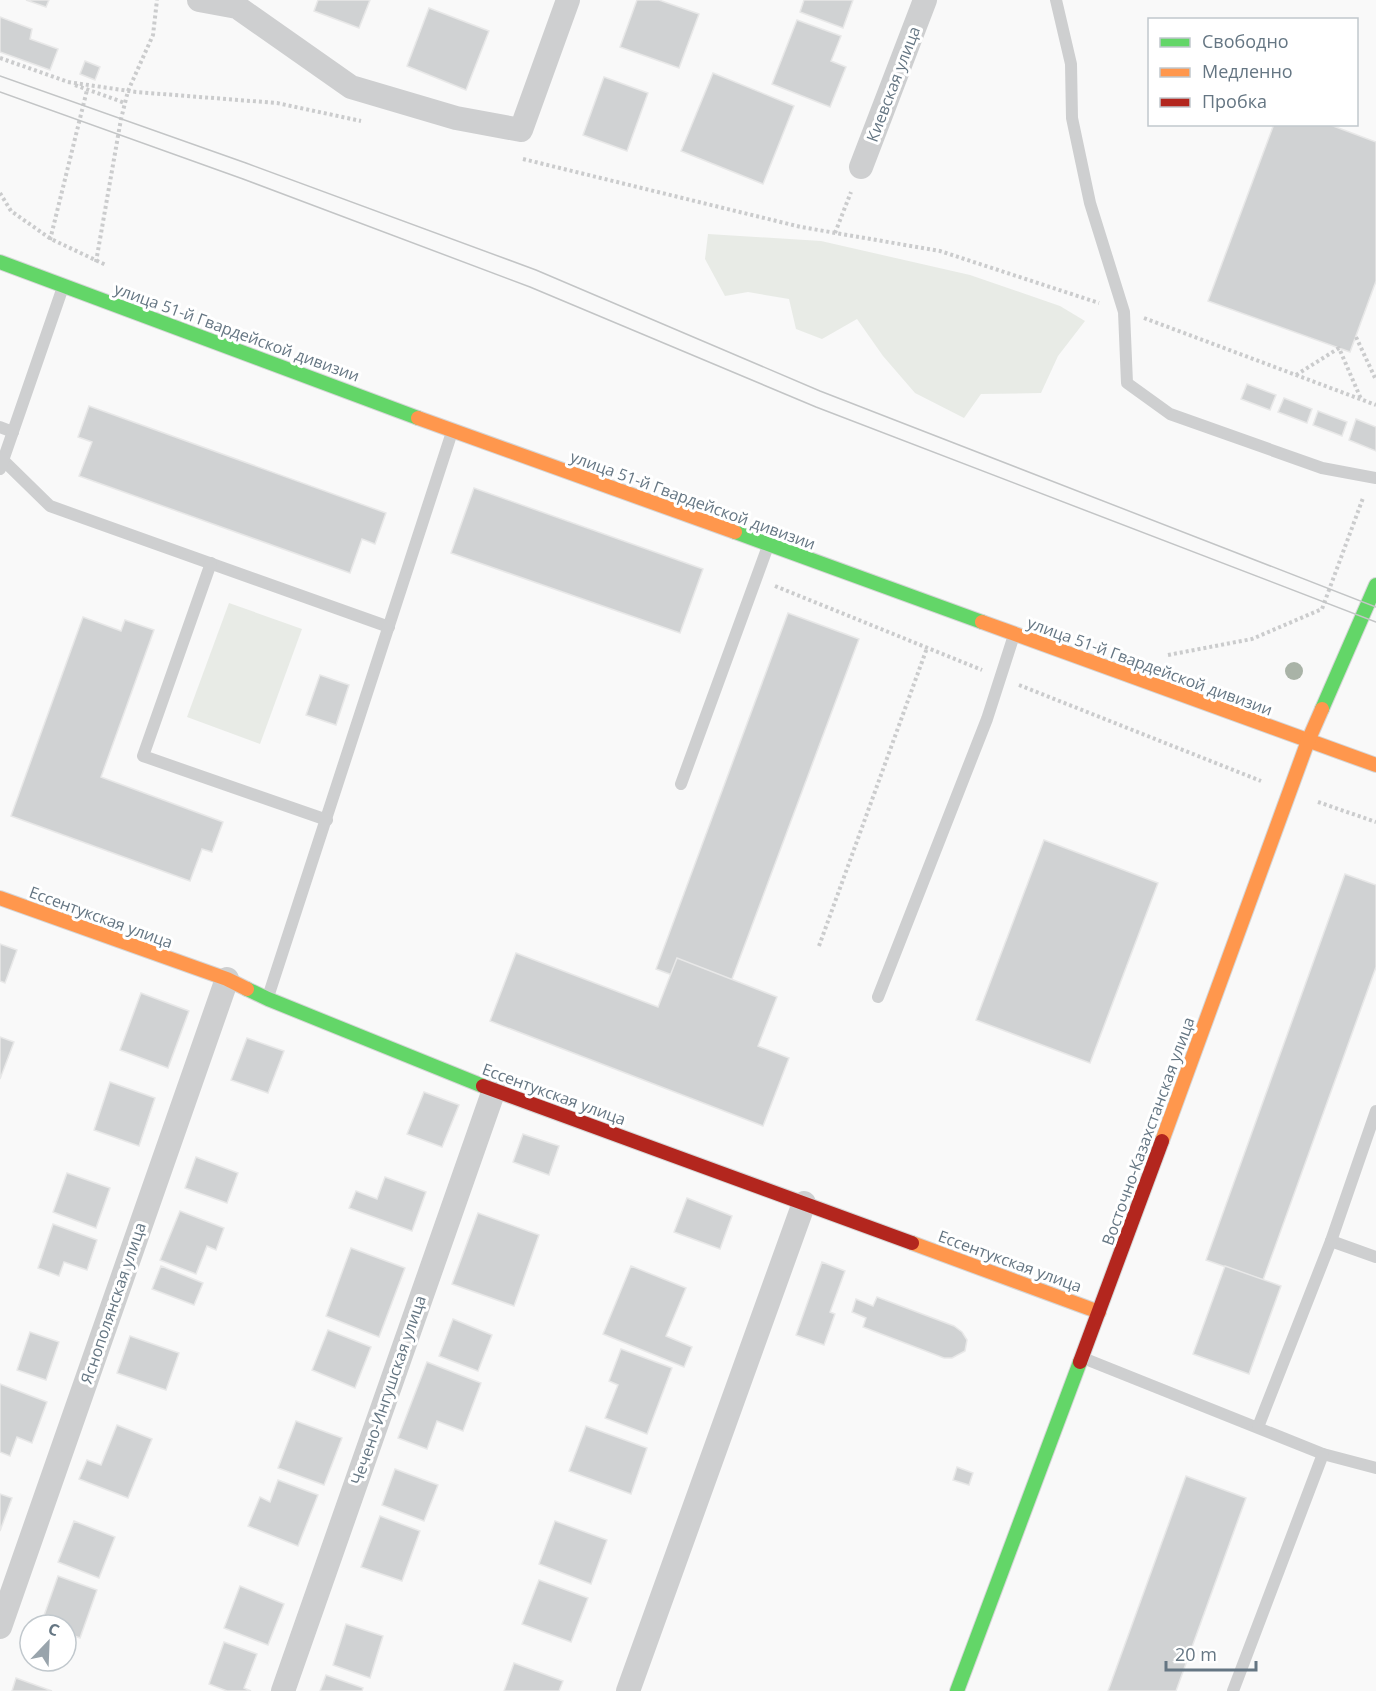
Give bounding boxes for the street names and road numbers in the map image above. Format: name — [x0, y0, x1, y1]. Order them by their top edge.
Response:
street label: Киевская улица — [861, 23, 925, 145]
street label: улица 51-й Гвардейской дивизии — [111, 277, 363, 387]
street label: улица 51-й Гвардейской дивизии — [567, 445, 819, 555]
street label: улица 51-й Гвардейской дивизии — [1024, 611, 1276, 721]
street label: Ессентукская улица — [26, 881, 176, 953]
street label: Восточно-Казахстанская улица — [1096, 1014, 1200, 1248]
street label: Ессентукская улица — [479, 1058, 629, 1130]
street label: Яснополянская улица — [75, 1219, 151, 1387]
street label: Ессентукская улица — [935, 1225, 1085, 1297]
street label: Чечено-Ингушская улица — [345, 1292, 431, 1488]

